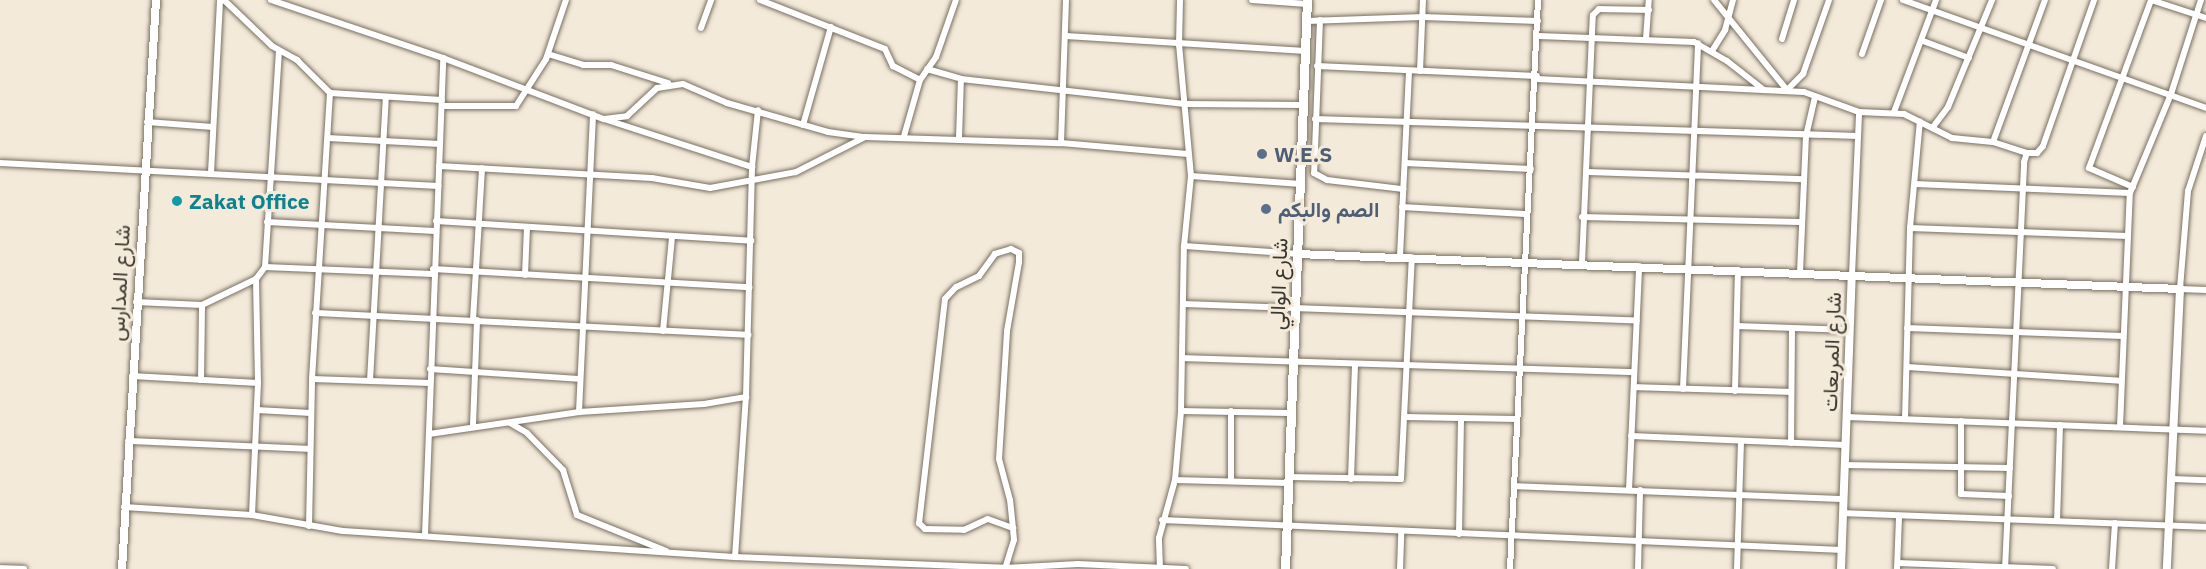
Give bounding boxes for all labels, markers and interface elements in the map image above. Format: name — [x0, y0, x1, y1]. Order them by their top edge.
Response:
place label: W.E.S — [1274, 141, 1332, 167]
marker: W.E.S — [1255, 147, 1269, 161]
place label: Zakat Office — [189, 188, 309, 214]
marker: Zakat Office — [170, 194, 184, 208]
place label: الصم والبكم — [1278, 196, 1379, 222]
marker: الصم والبكم — [1259, 202, 1273, 216]
street label: شارع المدارس — [103, 224, 135, 342]
street label: شارع الوالي — [1264, 238, 1292, 330]
street label: شارع المربعات — [1816, 292, 1846, 412]

